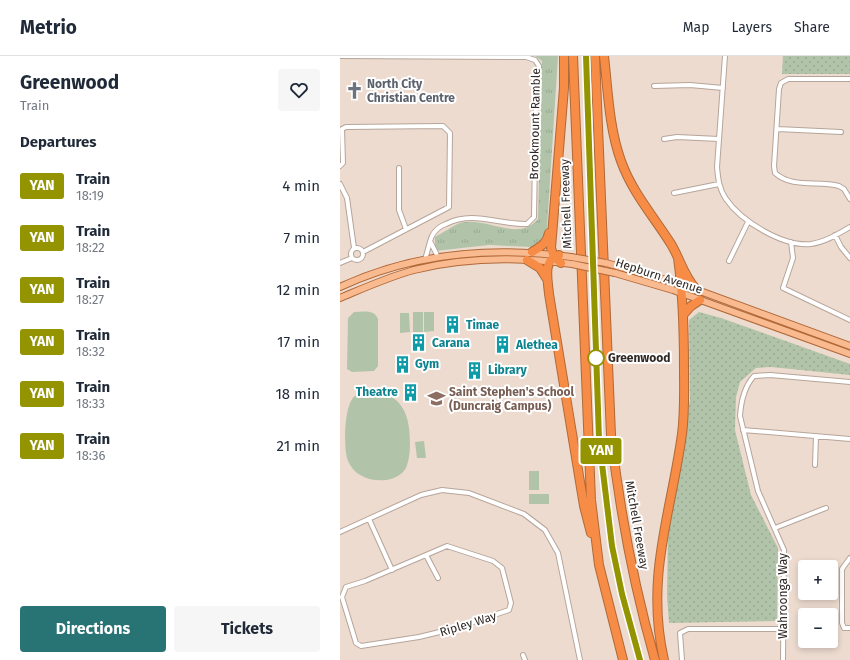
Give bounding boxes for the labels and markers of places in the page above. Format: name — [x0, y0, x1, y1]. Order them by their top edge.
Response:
place label: North City Christian Centre — [367, 77, 455, 105]
church icon: North City Christian Centre — [344, 81, 364, 101]
building icon: Timae — [443, 315, 463, 335]
place label: Timae — [466, 318, 500, 332]
building icon: Carana — [409, 333, 429, 353]
building icon: Alethea — [493, 335, 513, 355]
place label: Carana — [432, 336, 470, 350]
place label: Alethea — [515, 338, 558, 352]
marker: Greenwood — [587, 349, 605, 367]
place label: Greenwood — [608, 351, 671, 365]
building icon: Gym — [392, 354, 412, 374]
place label: Gym — [415, 357, 439, 371]
building icon: Library — [465, 360, 485, 380]
place label: Library — [488, 363, 527, 377]
building icon: Theatre — [401, 382, 421, 402]
place label: Theatre — [356, 385, 398, 399]
place label: Saint Stephen's School (Duncraig Campus) — [449, 385, 575, 413]
school or university icon: Saint Stephen's School (Duncraig Campus) — [426, 389, 446, 409]

